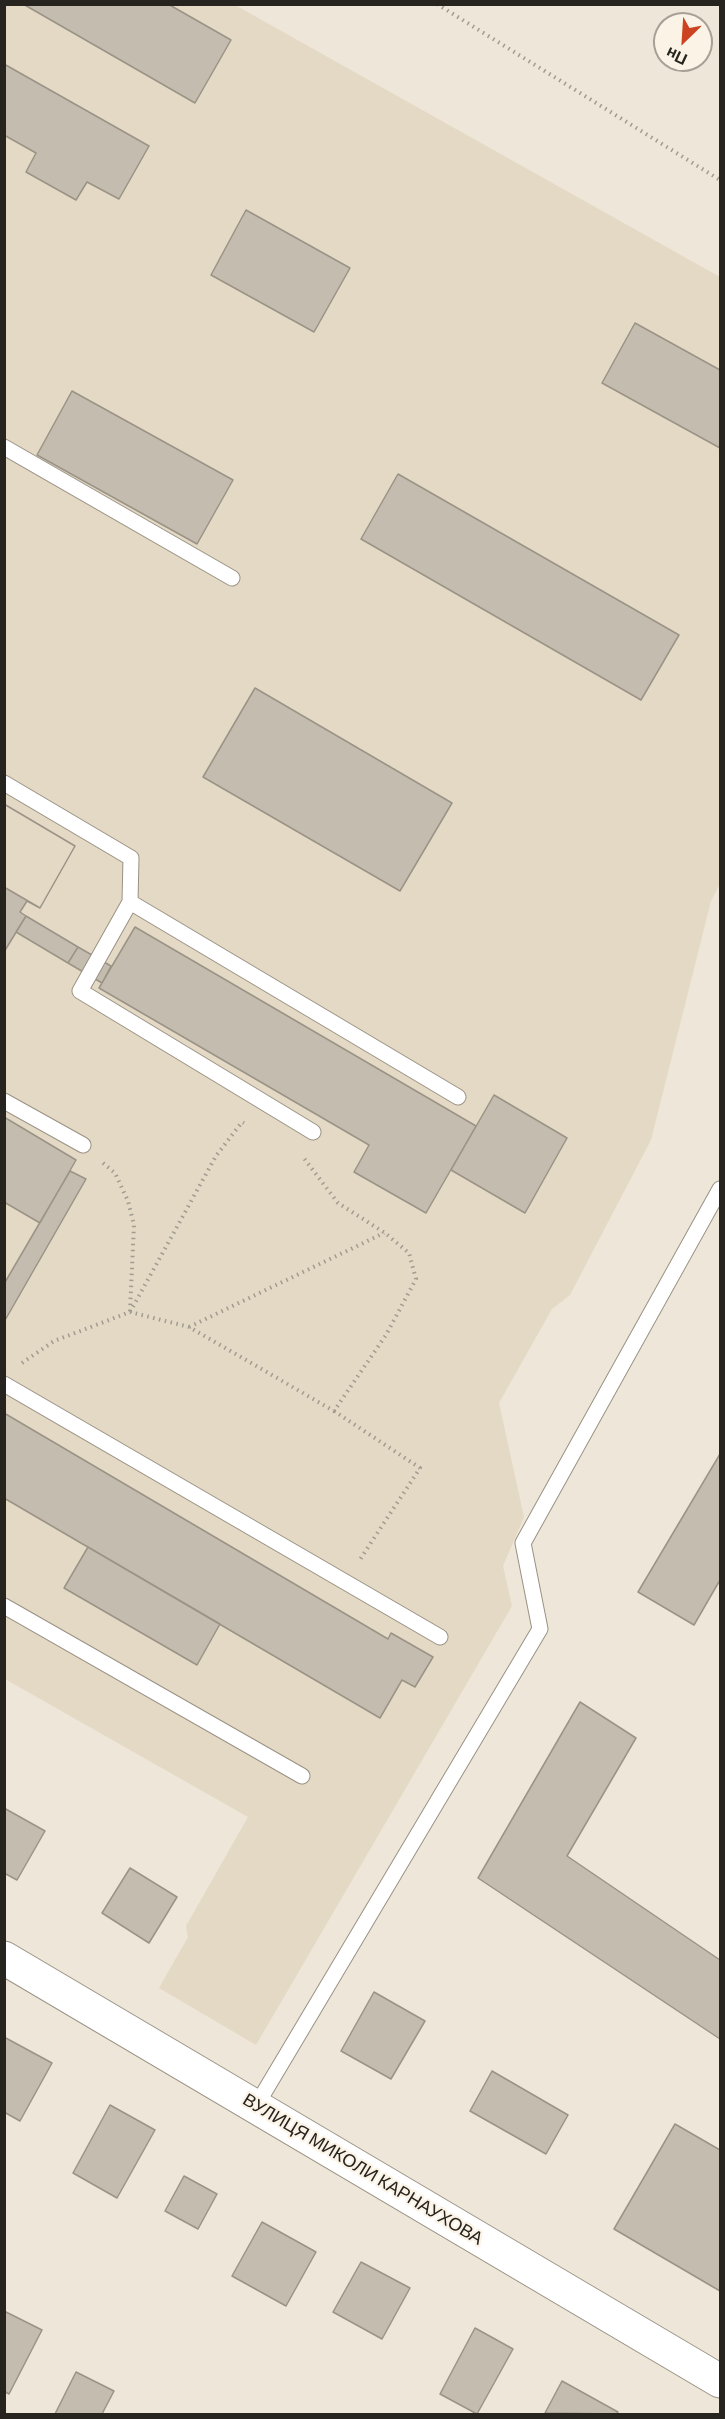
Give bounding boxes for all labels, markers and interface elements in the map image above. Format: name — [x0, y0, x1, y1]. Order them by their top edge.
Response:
north arrow — [653, 12, 713, 72]
text: Пн — [662, 44, 690, 70]
street label: ВУЛИЦЯ МИКОЛИ КАРНАУХОВА — [239, 2089, 487, 2249]

